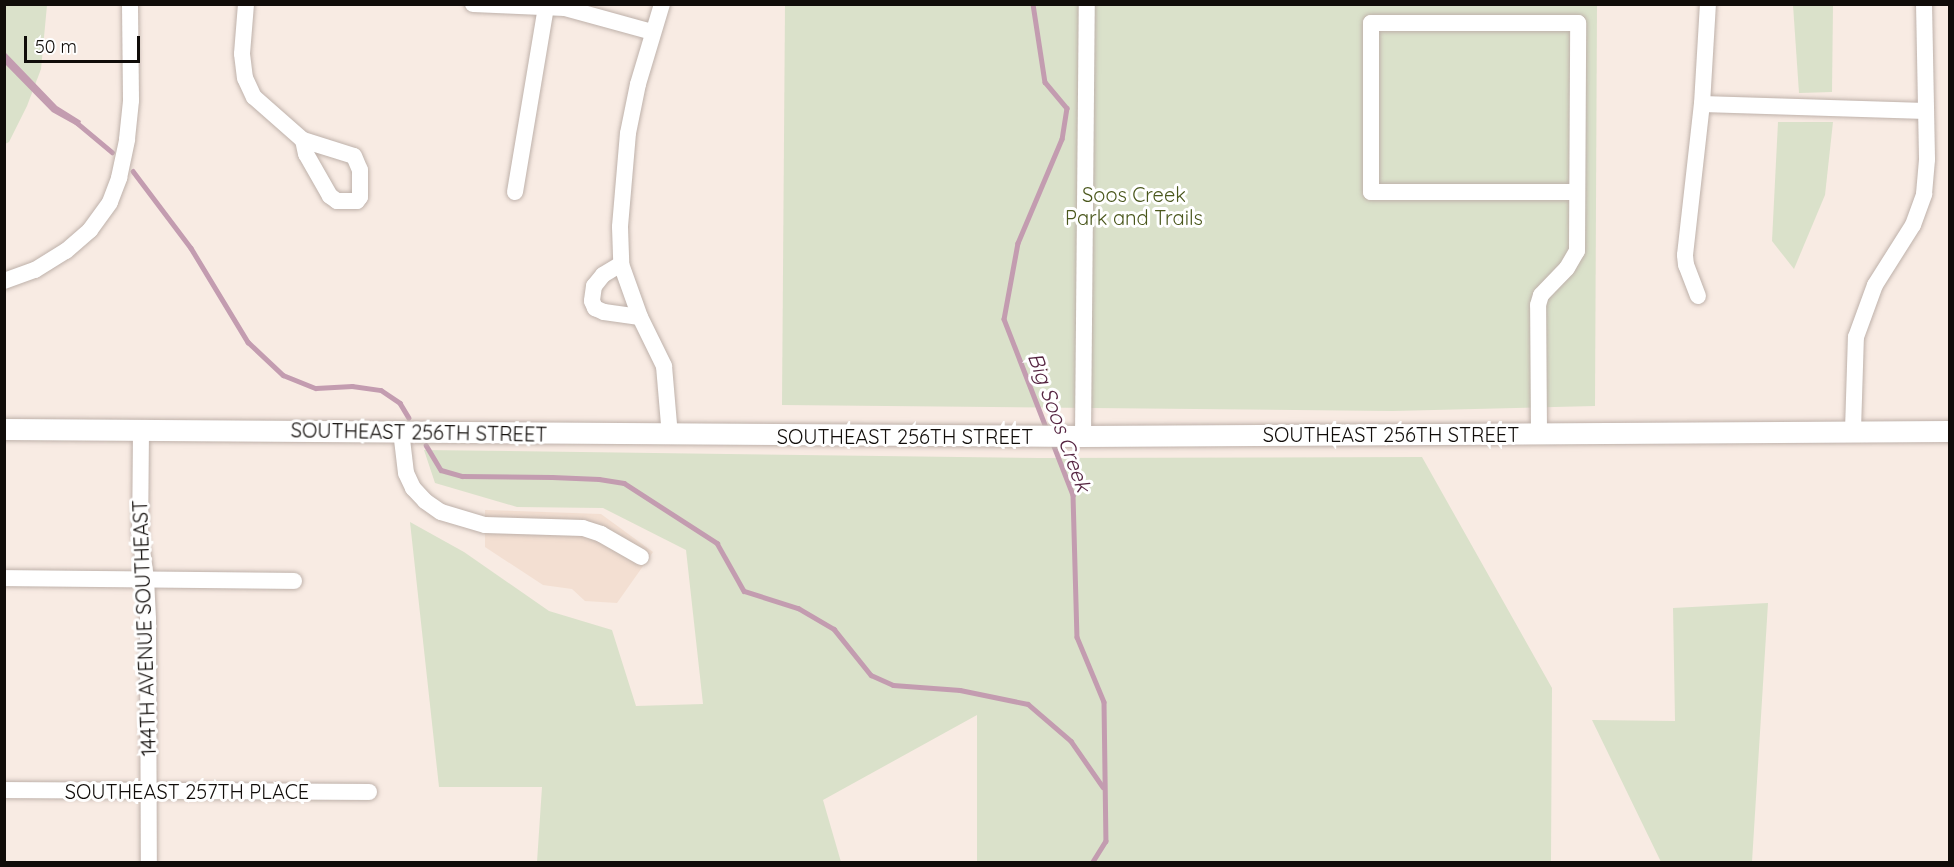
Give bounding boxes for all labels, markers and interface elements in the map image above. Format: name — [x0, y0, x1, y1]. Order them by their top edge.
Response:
scale bar — [27, 24, 142, 62]
text: 50 m — [35, 35, 77, 58]
park label: Soos Creek Park and Trails — [1065, 183, 1203, 230]
water label: Big Soos Creek — [1023, 349, 1097, 495]
street label: SOUTHEAST 256TH STREET — [291, 418, 547, 446]
street label: SOUTHEAST 256TH STREET — [1263, 422, 1519, 446]
street label: SOUTHEAST 256TH STREET — [777, 424, 1033, 448]
street label: 144TH AVENUE SOUTHEAST — [128, 499, 160, 757]
street label: SOUTHEAST 257TH PLACE — [65, 779, 309, 803]

